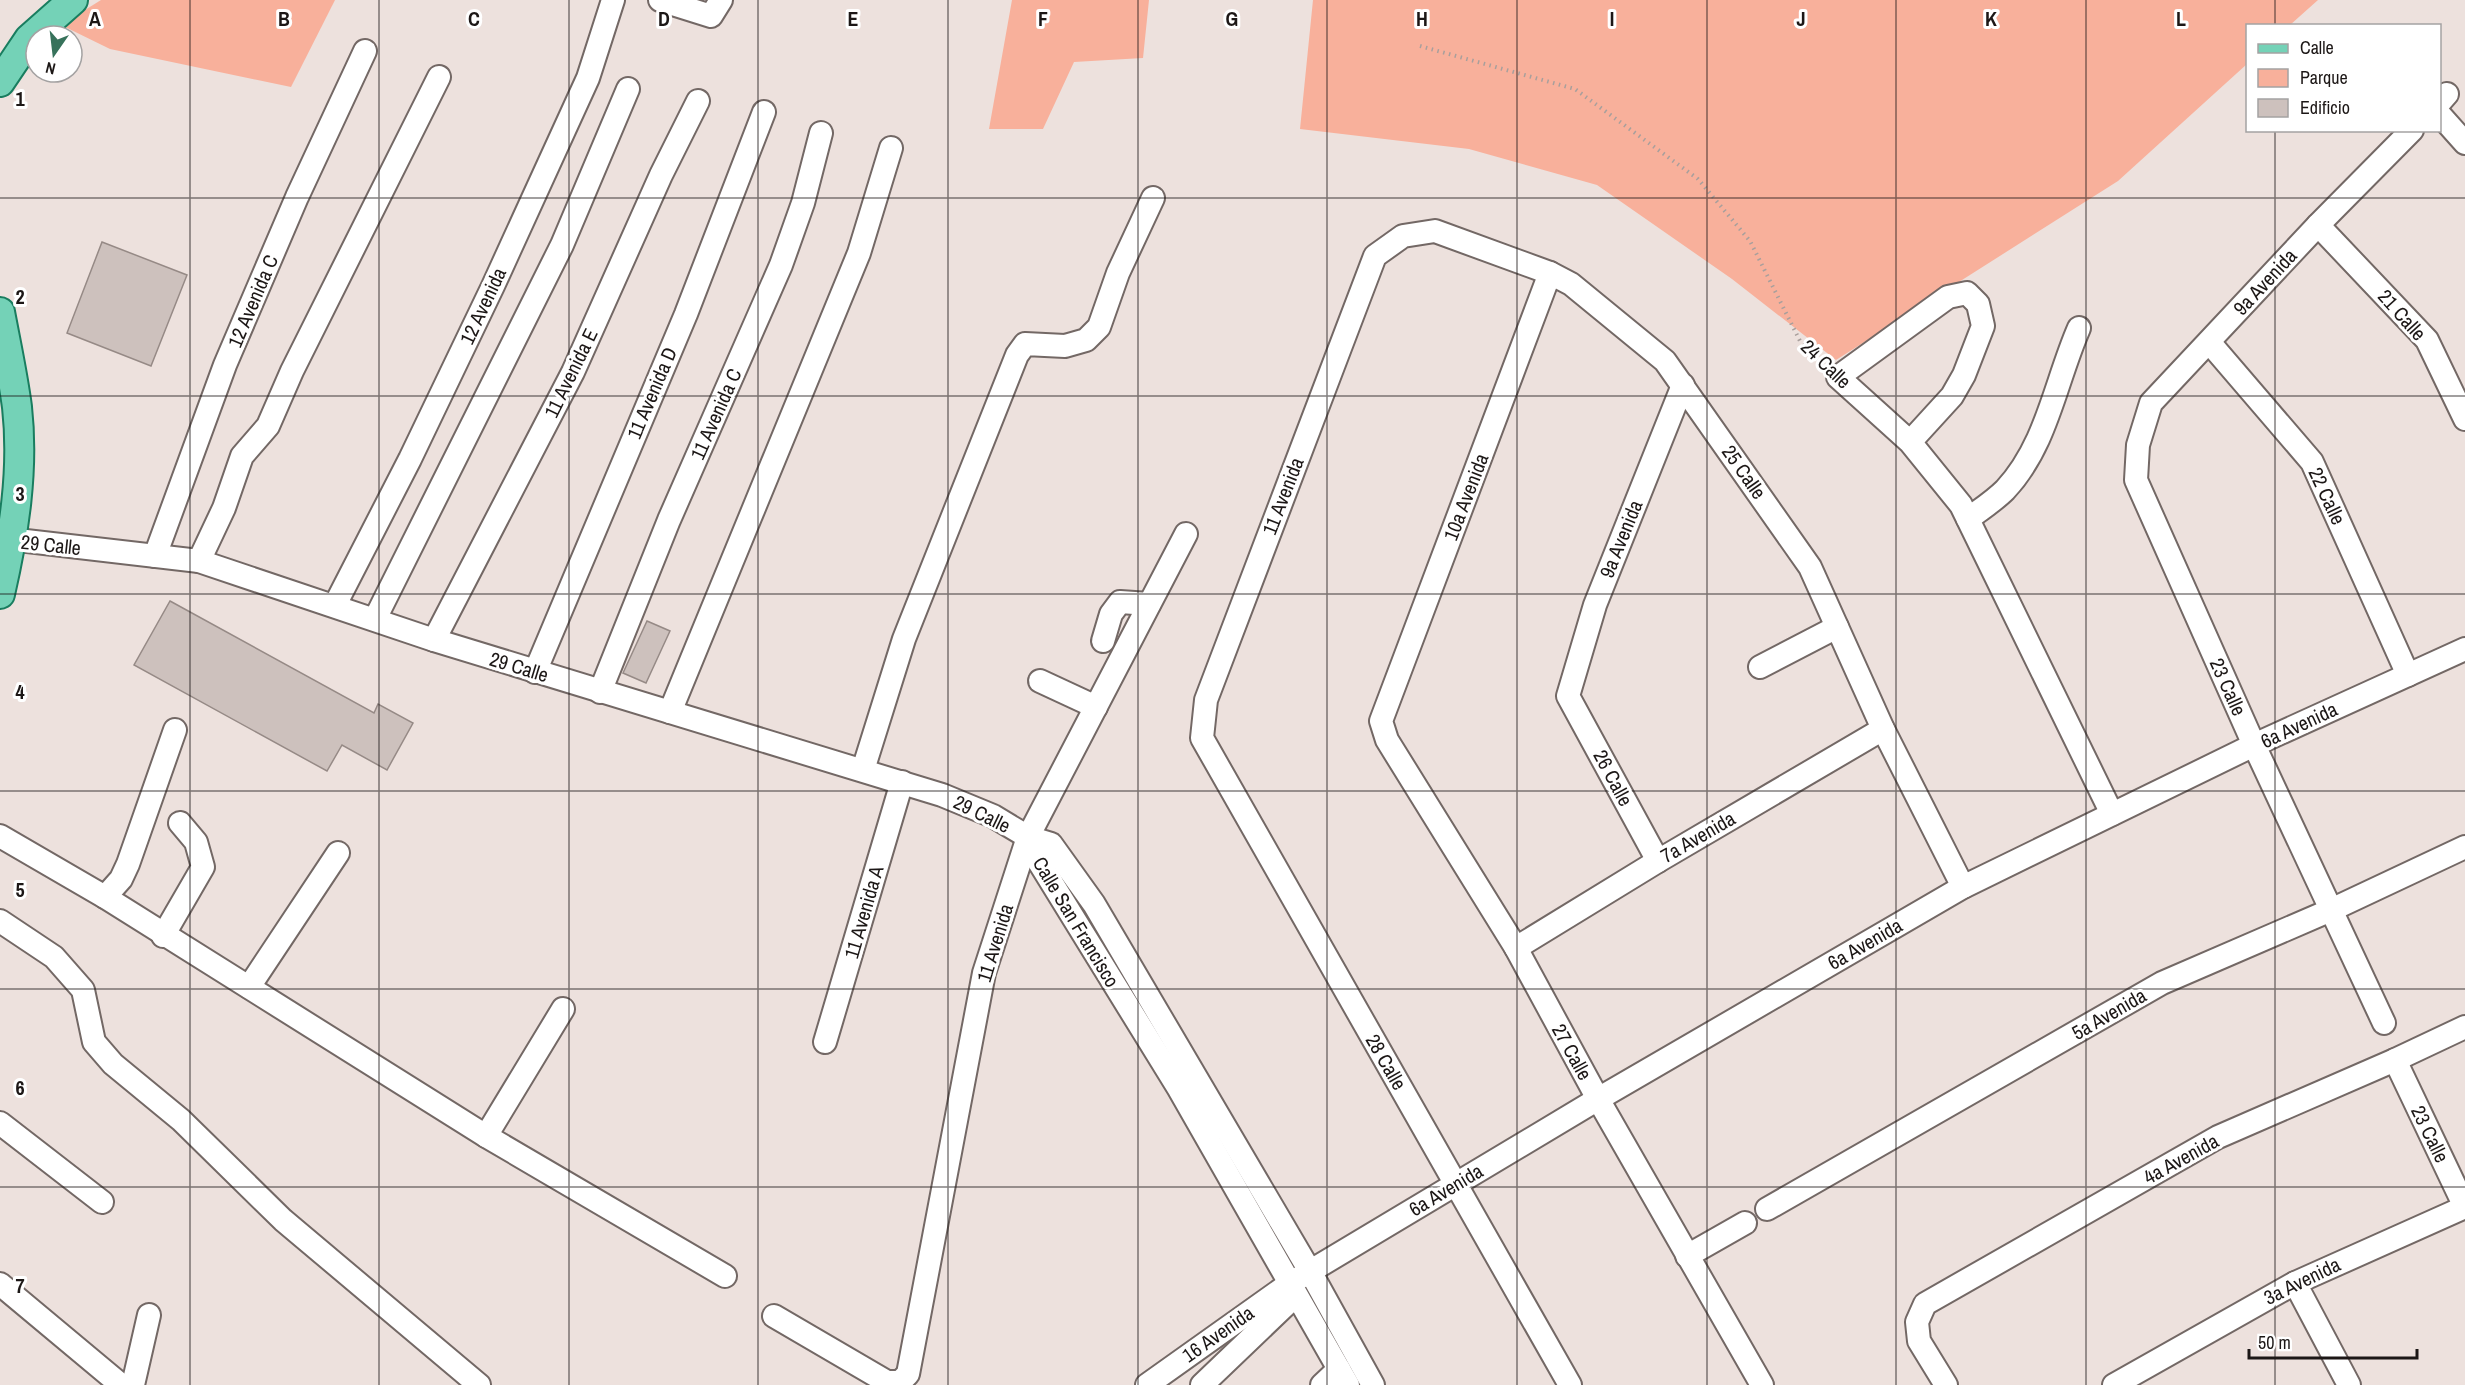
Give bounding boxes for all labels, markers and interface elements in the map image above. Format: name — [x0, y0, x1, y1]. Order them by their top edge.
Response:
text: A — [89, 5, 101, 32]
text: B — [278, 5, 290, 32]
text: C — [468, 5, 480, 32]
text: D — [658, 5, 670, 32]
text: E — [848, 5, 859, 32]
text: F — [1038, 5, 1048, 32]
text: G — [1226, 5, 1238, 32]
text: H — [1416, 5, 1428, 32]
text: I — [1610, 5, 1614, 32]
text: J — [1796, 5, 1806, 32]
text: K — [1985, 5, 1997, 32]
text: L — [2176, 5, 2186, 32]
north arrow — [24, 24, 84, 84]
legend — [2246, 24, 2441, 132]
text: Calle — [2300, 35, 2334, 60]
text: N — [43, 57, 58, 80]
text: Parque — [2300, 65, 2348, 90]
text: 1 — [15, 85, 25, 112]
text: Edificio — [2300, 95, 2350, 120]
street label: 9a Avenida — [2227, 243, 2302, 321]
street label: 12 Avenida C — [221, 250, 284, 351]
street label: 12 Avenida — [453, 263, 512, 349]
text: 2 — [15, 283, 25, 310]
street label: 21 Calle — [2372, 283, 2433, 346]
street label: 11 Avenida E — [537, 324, 604, 422]
street label: 24 Calle — [1795, 333, 1857, 394]
street label: 11 Avenida D — [620, 343, 683, 443]
street label: 11 Avenida C — [683, 364, 748, 464]
street label: 25 Calle — [1716, 439, 1773, 504]
street label: 10a Avenida — [1437, 450, 1494, 544]
street label: 11 Avenida — [1255, 453, 1310, 538]
street label: 22 Calle — [2303, 463, 2352, 529]
text: 3 — [15, 480, 25, 507]
street label: 9a Avenida — [1593, 496, 1648, 582]
street label: 29 Calle — [20, 528, 82, 561]
street label: 29 Calle — [486, 645, 552, 688]
street label: 23 Calle — [2204, 654, 2253, 720]
text: 4 — [15, 678, 25, 705]
street label: 6a Avenida — [2256, 695, 2342, 754]
street label: 26 Calle — [1587, 745, 1639, 811]
street label: 29 Calle — [949, 788, 1015, 839]
street label: 7a Avenida — [1656, 804, 1740, 869]
street label: Calle San Francisco — [1027, 851, 1126, 992]
street label: 11 Avenida A — [837, 862, 890, 961]
text: 5 — [15, 876, 25, 903]
street label: 11 Avenida — [970, 900, 1019, 985]
street label: 6a Avenida — [1823, 911, 1907, 976]
street label: 5a Avenida — [2067, 981, 2151, 1046]
street label: 27 Calle — [1546, 1019, 1599, 1085]
street label: 28 Calle — [1360, 1029, 1413, 1095]
text: 6 — [15, 1074, 25, 1101]
street label: 23 Calle — [2405, 1101, 2456, 1167]
street label: 4a Avenida — [2138, 1127, 2223, 1190]
street label: 6a Avenida — [1404, 1157, 1488, 1222]
street label: 3a Avenida — [2259, 1250, 2344, 1311]
text: 7 — [15, 1272, 25, 1299]
street label: 16 Avenida — [1176, 1299, 1259, 1368]
scale bar — [2249, 1322, 2417, 1360]
text: 50 m — [2258, 1330, 2291, 1355]

